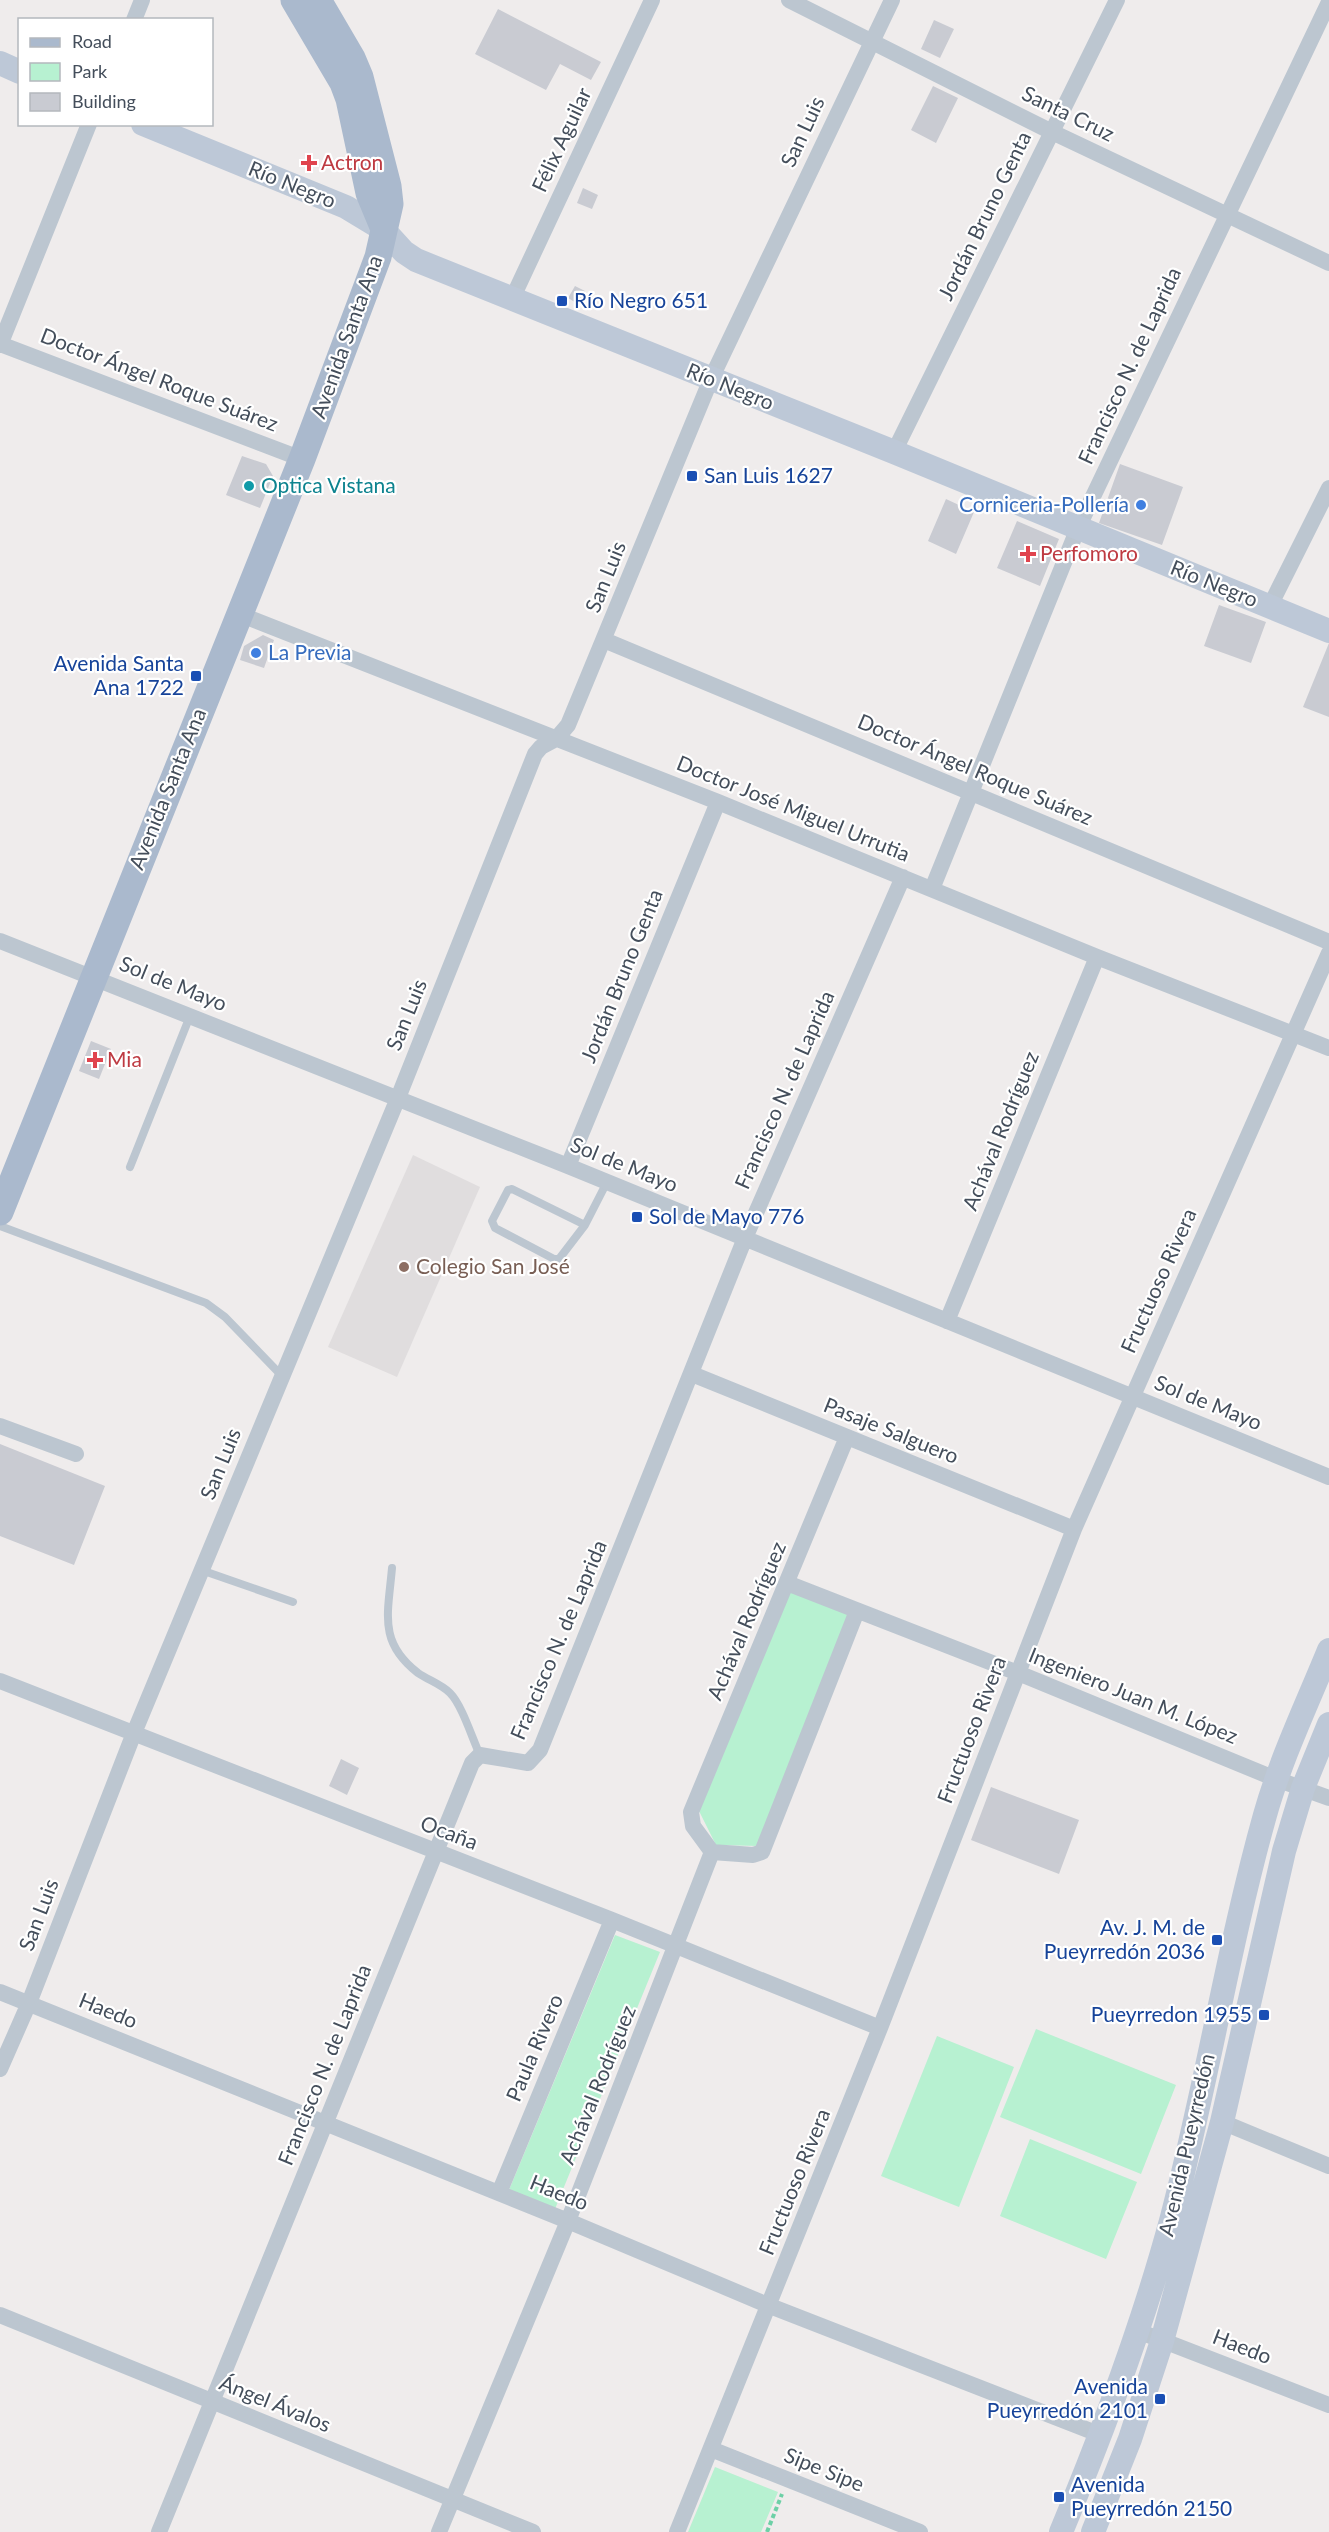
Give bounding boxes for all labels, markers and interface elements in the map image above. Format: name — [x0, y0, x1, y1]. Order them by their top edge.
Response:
legend — [18, 18, 213, 126]
text: Road — [72, 30, 112, 52]
text: Park — [72, 60, 108, 82]
street label: Santa Cruz — [1019, 80, 1119, 146]
street label: Félix Aguilar — [526, 83, 596, 195]
text: Building — [72, 90, 136, 112]
street label: San Luis — [775, 92, 829, 171]
street label: Jordán Bruno Genta — [932, 127, 1035, 304]
place label: Actron — [321, 149, 383, 174]
street label: Río Negro — [245, 155, 340, 212]
marker: Actron — [302, 156, 316, 170]
street label: Avenida Santa Ana — [305, 252, 387, 421]
street label: Francisco N. de Laprida — [1072, 263, 1185, 468]
place label: Río Negro 651 — [574, 287, 708, 312]
marker: Río Negro 651 — [555, 294, 569, 308]
street label: Doctor Ángel Roque Suárez — [37, 322, 282, 436]
street label: Río Negro — [683, 357, 778, 414]
place label: San Luis 1627 — [704, 462, 833, 487]
marker: San Luis 1627 — [685, 469, 699, 483]
place label: Optica Vistana — [261, 472, 396, 497]
marker: Optica Vistana — [242, 479, 256, 493]
place label: Corniceria-Pollería — [959, 491, 1129, 516]
marker: Corniceria-Pollería — [1134, 498, 1148, 512]
street label: San Luis — [579, 537, 630, 616]
place label: Perfomoro — [1040, 540, 1138, 565]
marker: Perfomoro — [1021, 547, 1035, 561]
street label: Río Negro — [1167, 554, 1262, 611]
place label: La Previa — [268, 639, 351, 664]
marker: La Previa — [249, 646, 263, 660]
place label: Avenida Santa Ana 1722 — [53, 650, 184, 699]
marker: Avenida Santa Ana 1722 — [189, 669, 203, 683]
street label: Avenida Santa Ana — [123, 704, 210, 873]
street label: Doctor Ángel Roque Suárez — [854, 708, 1097, 829]
street label: Doctor José Miguel Urrutia — [673, 749, 914, 866]
street label: Jordán Bruno Genta — [574, 885, 667, 1066]
street label: Sol de Mayo — [116, 950, 231, 1016]
street label: San Luis — [380, 975, 431, 1054]
street label: Francisco N. de Laprida — [729, 986, 839, 1192]
place label: Mia — [107, 1046, 142, 1071]
street label: Achával Rodríguez — [956, 1047, 1043, 1214]
marker: Mia — [88, 1053, 102, 1067]
street label: Sol de Mayo — [567, 1131, 682, 1197]
place label: Sol de Mayo 776 — [649, 1203, 805, 1228]
street label: Fructuoso Rivera — [1115, 1204, 1201, 1356]
marker: Sol de Mayo 776 — [630, 1210, 644, 1224]
place label: Colegio San José — [416, 1253, 570, 1278]
marker: Colegio San José — [397, 1260, 411, 1274]
street label: Sol de Mayo — [1151, 1369, 1266, 1435]
street label: Pasaje Salguero — [820, 1391, 963, 1468]
street label: San Luis — [194, 1424, 245, 1503]
street label: Francisco N. de Laprida — [504, 1536, 611, 1743]
street label: Achával Rodríguez — [701, 1538, 790, 1703]
street label: Ingeniero Juan M. López — [1026, 1641, 1242, 1748]
street label: Fructuoso Rivera — [931, 1652, 1010, 1807]
street label: Ocaña — [417, 1809, 482, 1854]
street label: San Luis — [13, 1875, 63, 1954]
place label: Av. J. M. de Pueyrredón 2036 — [1044, 1914, 1205, 1963]
marker: Av. J. M. de Pueyrredón 2036 — [1210, 1933, 1224, 1947]
street label: Francisco N. de Laprida — [272, 1960, 375, 2168]
street label: Haedo — [76, 1987, 142, 2033]
street label: Paula Rivero — [500, 1990, 567, 2105]
street label: Achával Rodríguez — [553, 2001, 640, 2168]
place label: Pueyrredon 1955 — [1091, 2001, 1252, 2026]
marker: Pueyrredon 1955 — [1257, 2008, 1271, 2022]
street label: Avenida Pueyrredón — [1152, 2051, 1219, 2238]
street label: Fructuoso Rivera — [753, 2105, 834, 2258]
street label: Haedo — [527, 2169, 593, 2215]
street label: Haedo — [1210, 2323, 1276, 2368]
street label: Ángel Ávalos — [216, 2369, 335, 2436]
place label: Avenida Pueyrredón 2101 — [987, 2373, 1148, 2422]
marker: Avenida Pueyrredón 2101 — [1153, 2392, 1167, 2406]
street label: Sipe Sipe — [781, 2441, 868, 2496]
place label: Avenida Pueyrredón 2150 — [1071, 2471, 1232, 2520]
marker: Avenida Pueyrredón 2150 — [1052, 2490, 1066, 2504]

